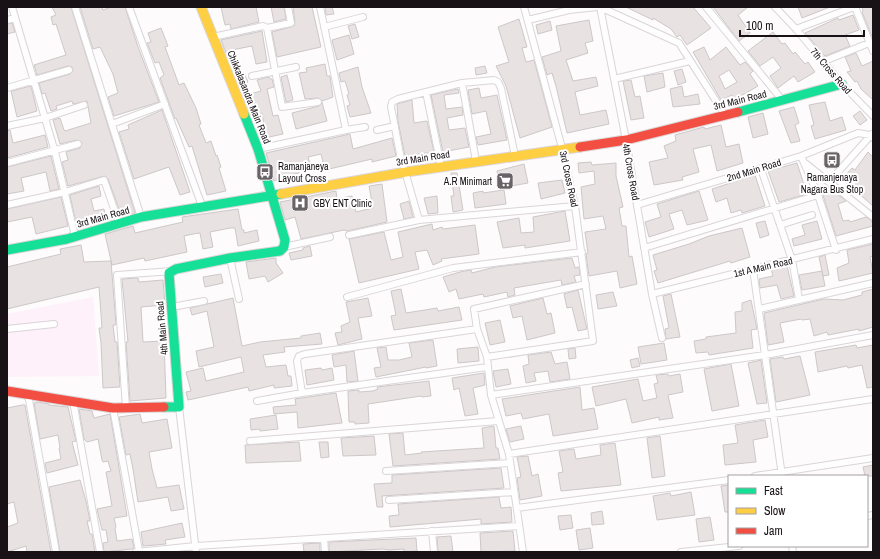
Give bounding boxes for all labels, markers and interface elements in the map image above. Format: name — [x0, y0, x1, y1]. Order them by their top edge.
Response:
scale bar — [740, 12, 864, 38]
text: 100 m — [746, 18, 773, 34]
street label: 7th Cross Road — [807, 45, 855, 97]
street label: Chikkalasandra Main Road — [224, 48, 274, 146]
street label: 3rd Main Road — [712, 87, 768, 113]
street label: 4th Cross Road — [620, 143, 642, 201]
street label: 3rd Main Road — [395, 147, 451, 169]
street label: 3rd Cross Road — [557, 150, 581, 208]
bus stop icon: Ramanjenaya Nagara Bus Stop — [822, 150, 842, 170]
street label: 2nd Main Road — [725, 156, 783, 184]
place label: Ramanjaneya Layout Cross — [278, 160, 329, 185]
bus stop icon: Ramanjaneya Layout Cross — [255, 162, 275, 182]
supermarket icon: A.R Minimart — [495, 171, 515, 191]
place label: Ramanjenaya Nagara Bus Stop — [801, 171, 864, 196]
place label: A.R Minimart — [443, 175, 493, 188]
hospital icon: GBY ENT Clinic — [290, 193, 310, 213]
place label: GBY ENT Clinic — [313, 197, 372, 210]
street label: 3rd Main Road — [75, 203, 131, 231]
street label: 1st A Main Road — [732, 254, 794, 280]
street label: 4th Main Road — [153, 301, 171, 355]
legend — [728, 475, 868, 547]
text: Fast — [764, 483, 783, 499]
text: Slow — [764, 503, 786, 519]
text: Jam — [764, 523, 783, 539]

